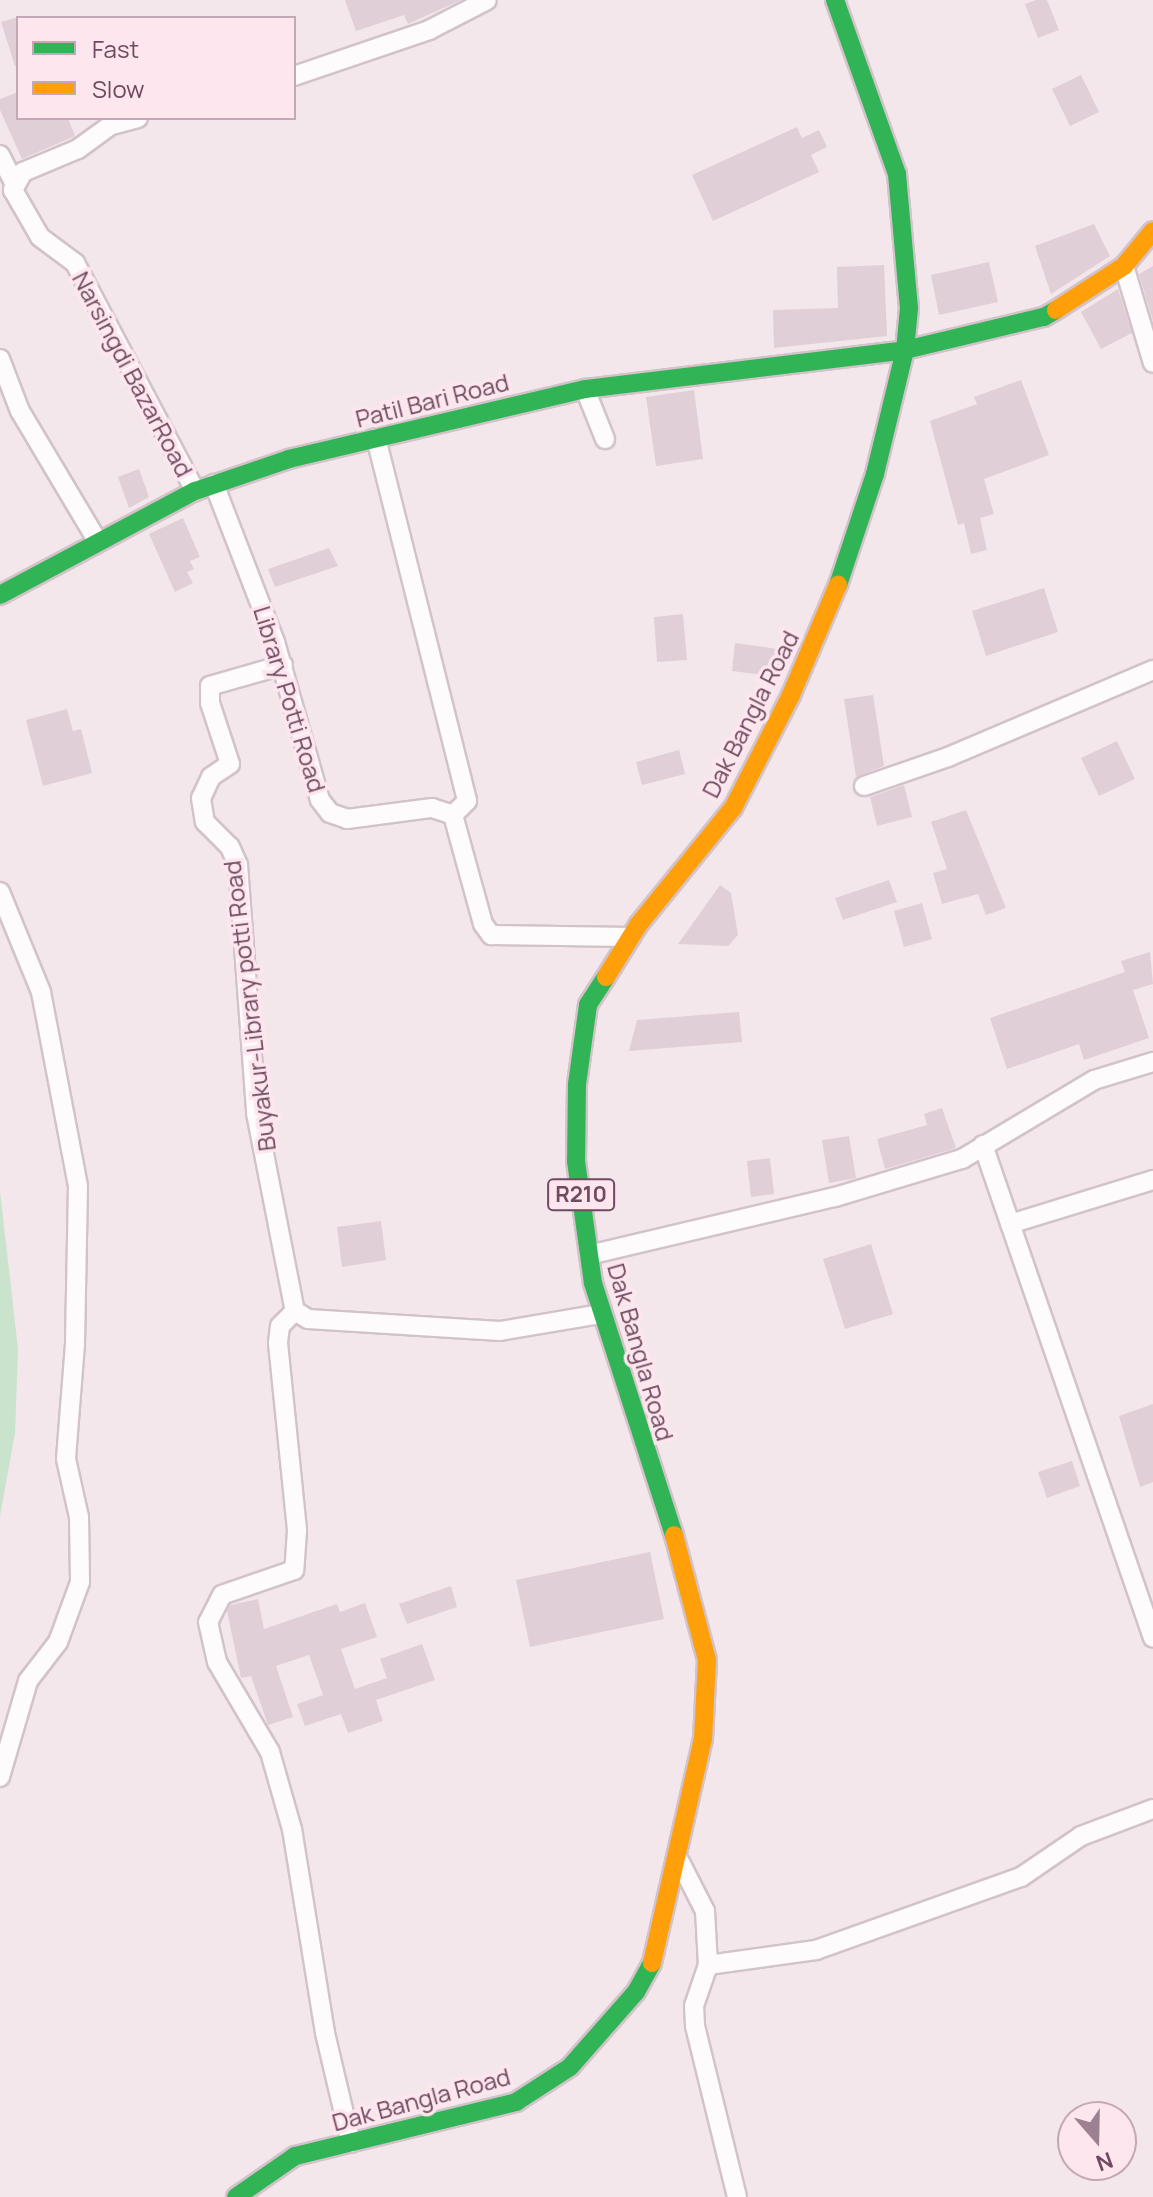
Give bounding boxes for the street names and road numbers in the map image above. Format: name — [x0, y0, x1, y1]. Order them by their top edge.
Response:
street label: Narsingdi BazarRoad — [67, 267, 199, 481]
street label: Patil Bari Road — [352, 367, 512, 433]
street label: Library Potti Road — [248, 602, 332, 796]
street label: Dak Bangla Road — [696, 626, 804, 802]
street label: Buyakur-Library potti Road — [217, 859, 281, 1153]
road number: R210 — [547, 1177, 615, 1213]
street label: Dak Bangla Road — [602, 1260, 680, 1444]
street label: Dak Bangla Road — [329, 2061, 513, 2137]

